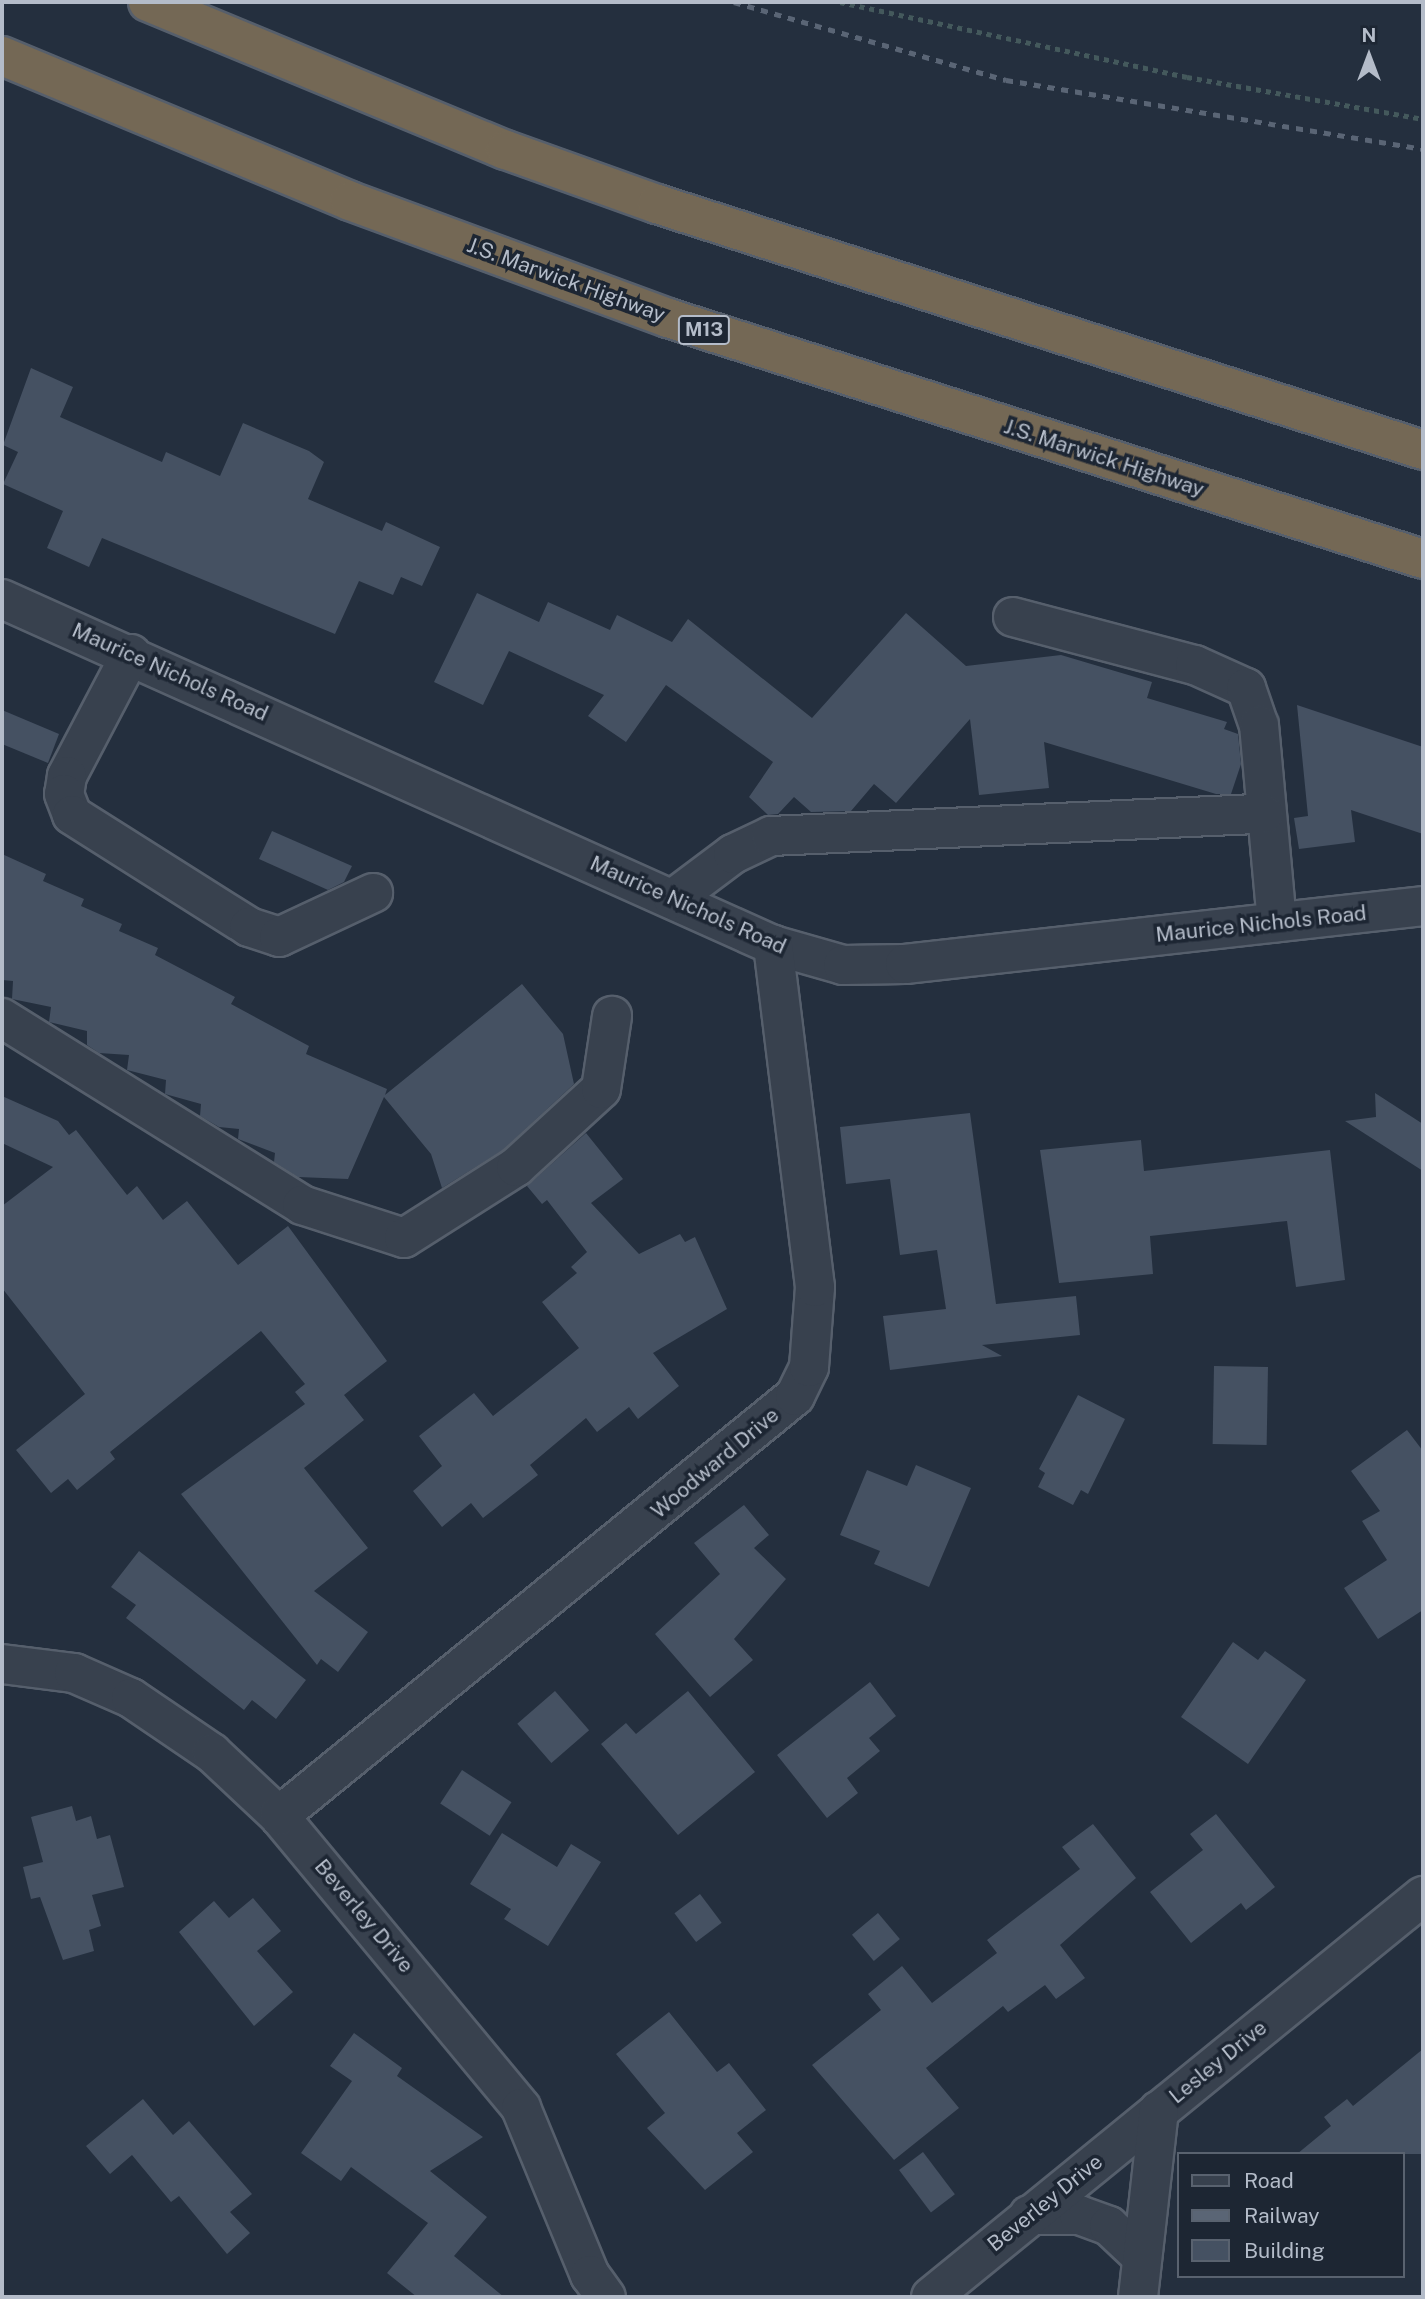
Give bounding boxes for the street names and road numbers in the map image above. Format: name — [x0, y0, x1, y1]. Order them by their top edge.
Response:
street label: J.S. Marwick Highway — [463, 232, 669, 328]
road number: M13 — [678, 314, 730, 346]
street label: J.S. Marwick Highway — [1001, 414, 1207, 502]
street label: Maurice Nichols Road — [68, 617, 272, 727]
street label: Maurice Nichols Road — [586, 850, 790, 960]
street label: Maurice Nichols Road — [1154, 900, 1368, 948]
street label: Woodward Drive — [646, 1402, 784, 1524]
street label: Beverley Drive — [309, 1854, 419, 1978]
street label: Lesley Drive — [1164, 2015, 1272, 2109]
street label: Beverley Drive — [982, 2149, 1108, 2257]

